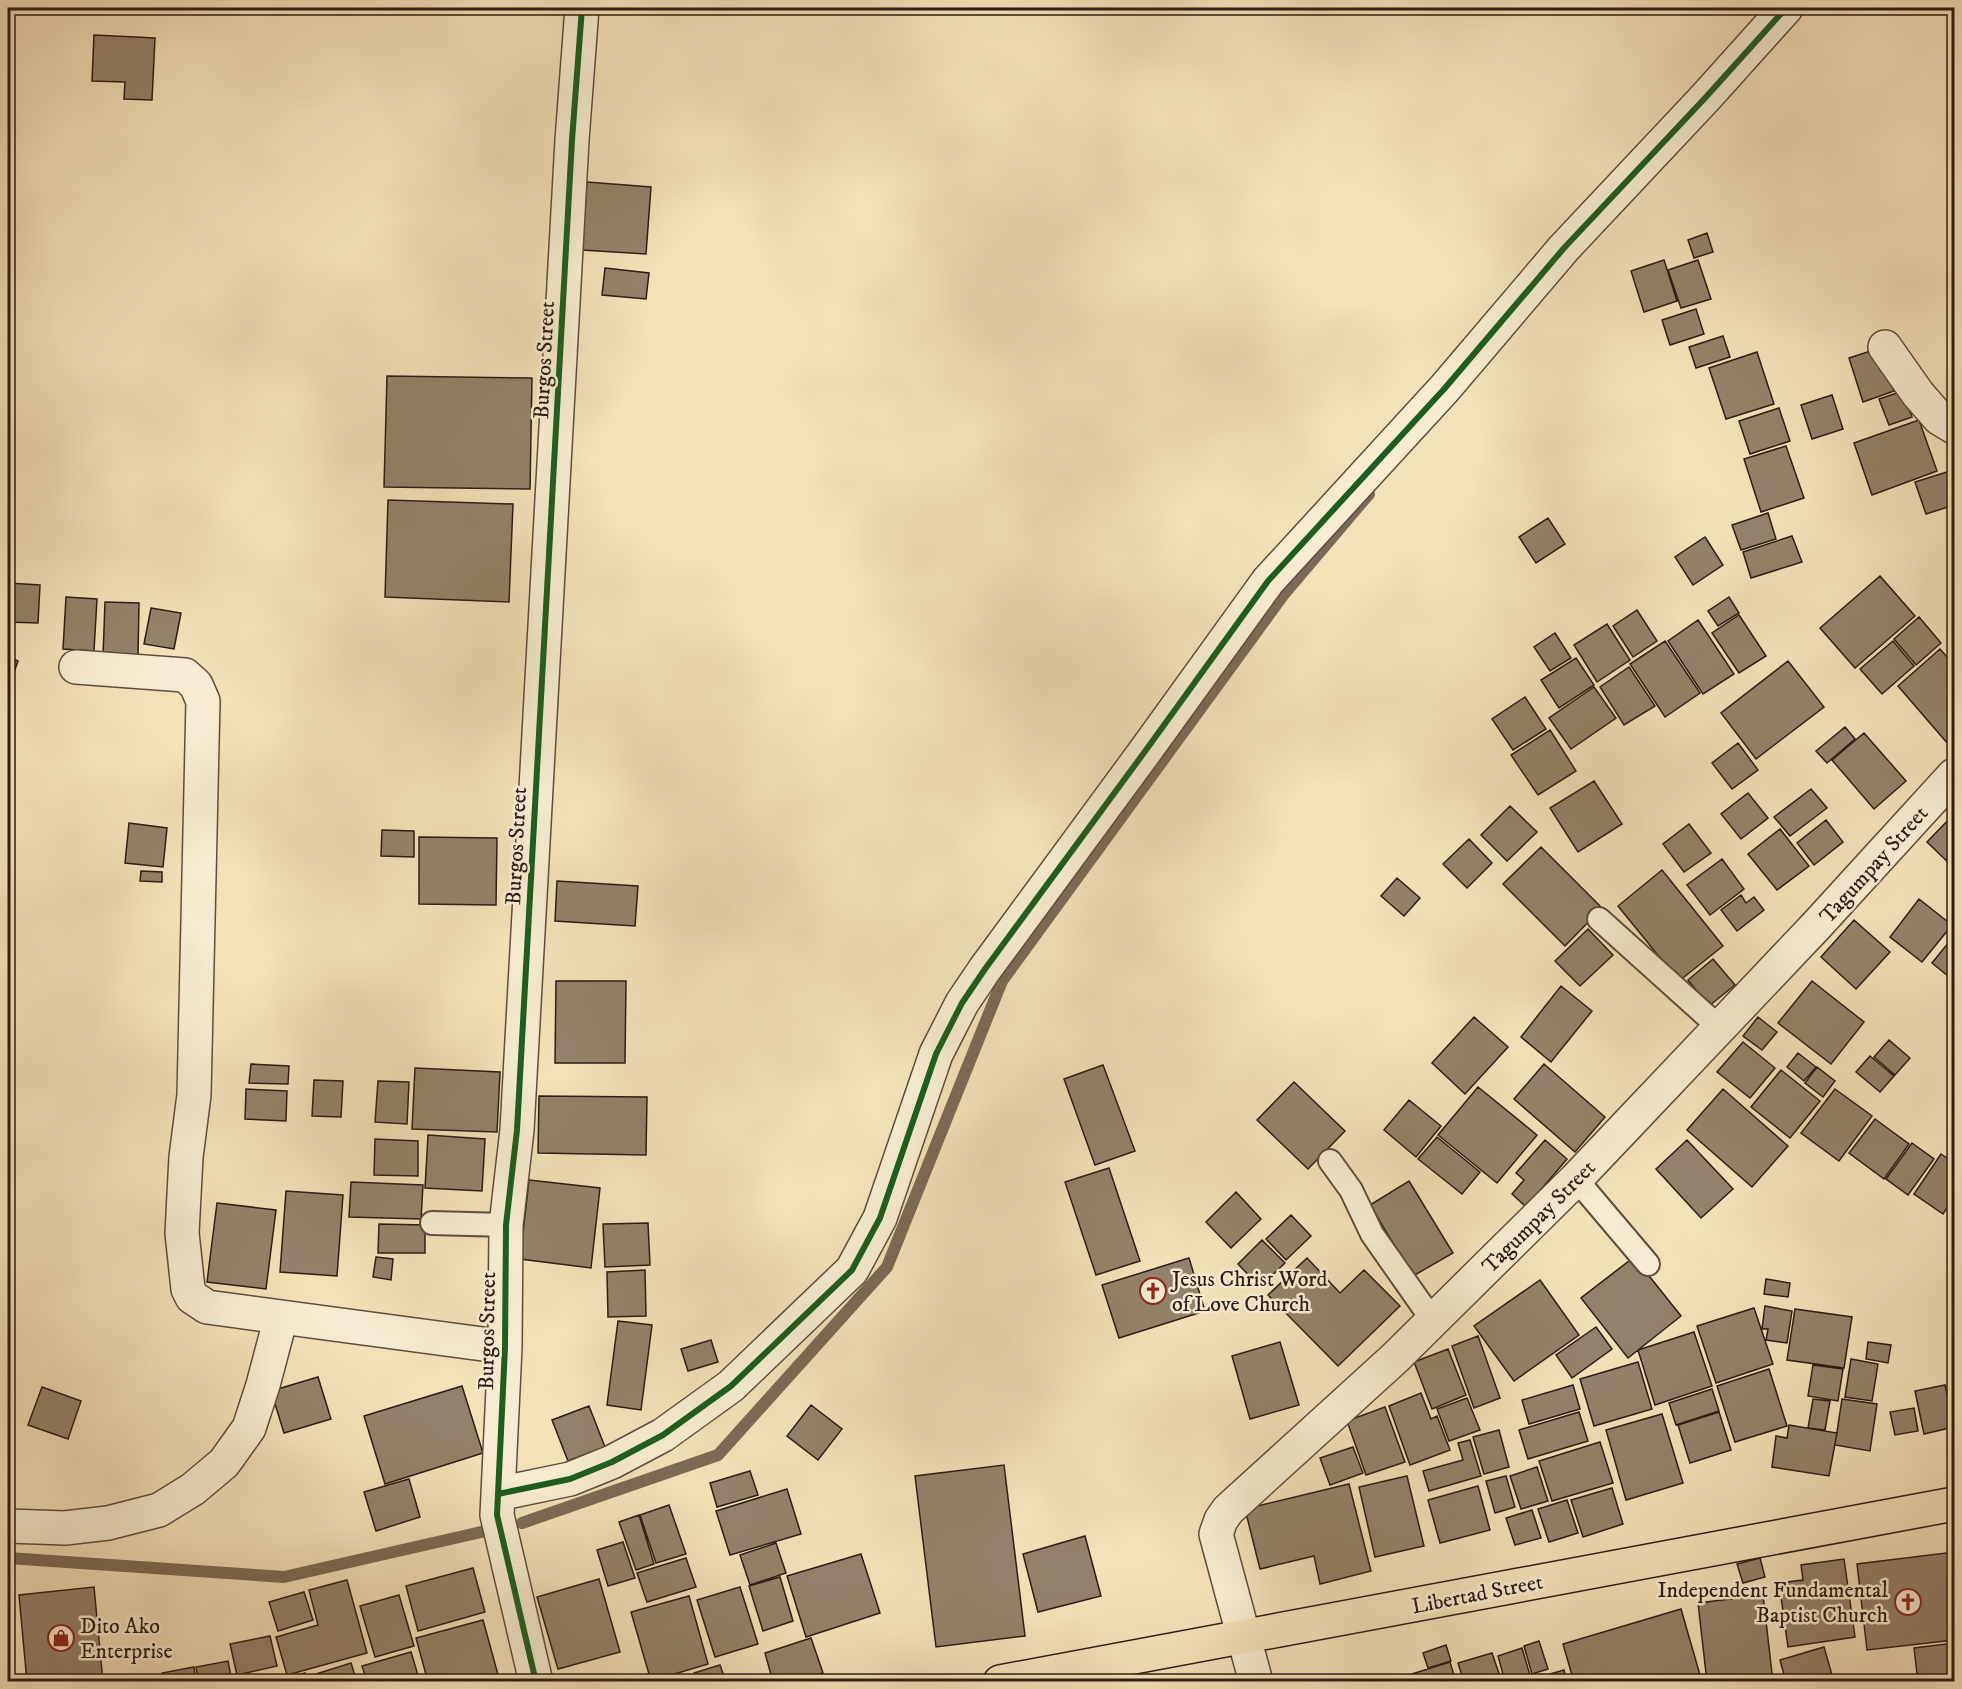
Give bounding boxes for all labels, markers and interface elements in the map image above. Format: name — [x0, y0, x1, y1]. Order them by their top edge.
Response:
street label: Burgos Street — [528, 300, 561, 420]
street label: Burgos Street — [500, 786, 533, 906]
street label: Tagumpay Street — [1814, 800, 1934, 930]
street label: Tagumpay Street — [1477, 1155, 1601, 1279]
place label: Jesus Christ Word of Love Church — [1170, 1266, 1327, 1318]
street label: Burgos Street — [473, 1272, 502, 1390]
church icon: Jesus Christ Word of Love Church — [1138, 1276, 1168, 1306]
street label: Libertad Street — [1409, 1569, 1545, 1620]
place label: Independent Fundamental Baptist Church — [1657, 1577, 1888, 1629]
church icon: Independent Fundamental Baptist Church — [1893, 1587, 1923, 1617]
place label: Dito Ako Enterprise — [80, 1613, 173, 1665]
shop icon: Dito Ako Enterprise — [46, 1623, 76, 1653]

